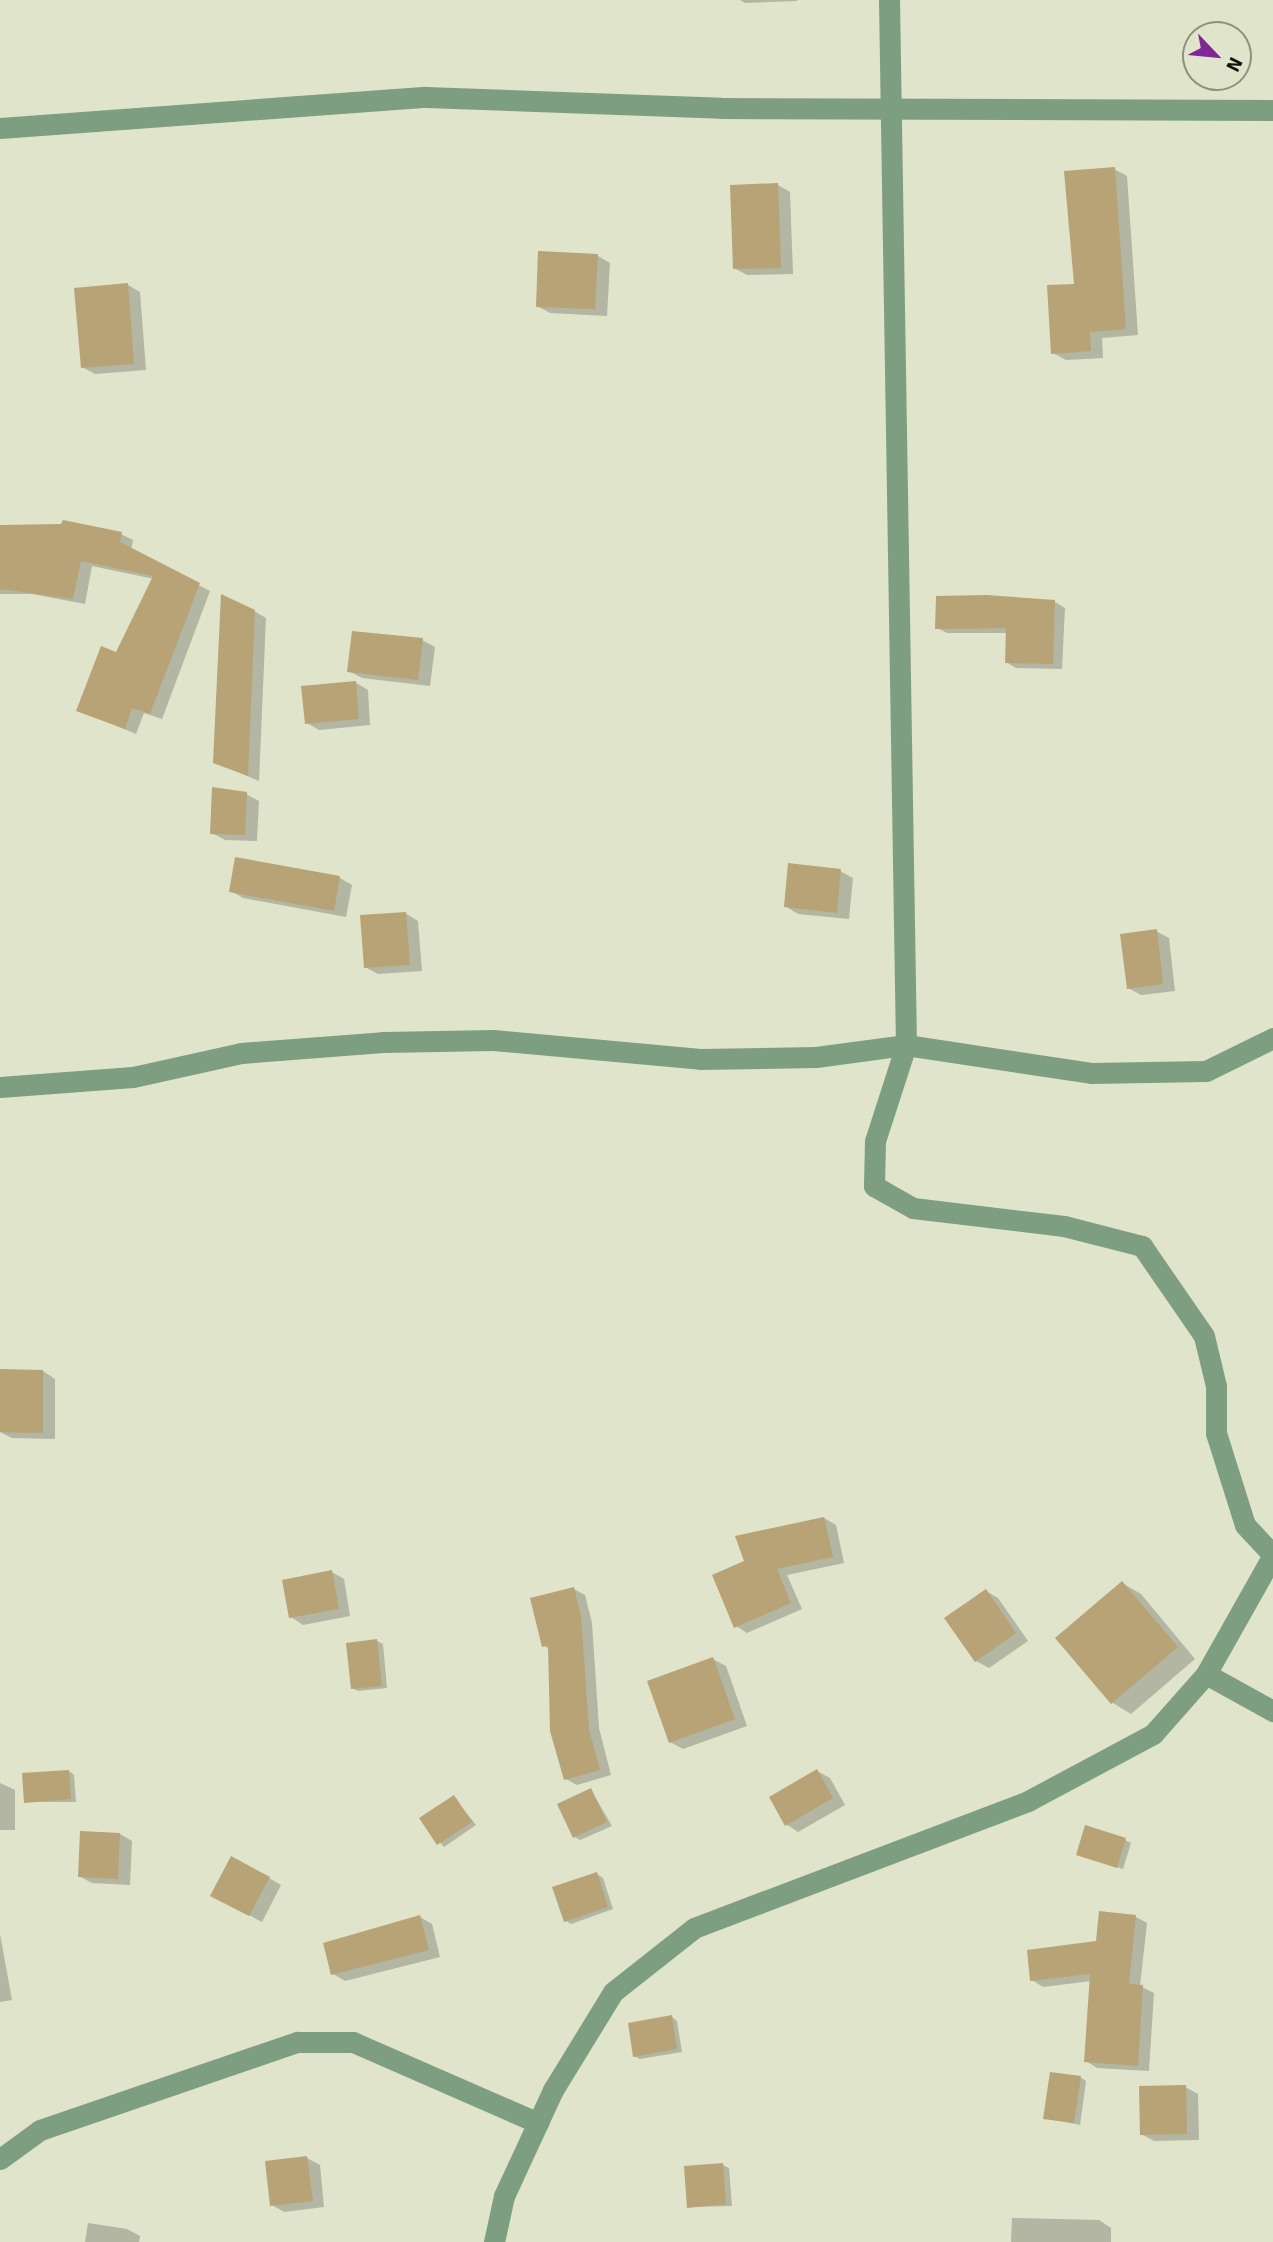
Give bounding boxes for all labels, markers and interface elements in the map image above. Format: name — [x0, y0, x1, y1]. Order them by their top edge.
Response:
north arrow — [1182, 21, 1252, 91]
text: N — [1220, 53, 1248, 76]

